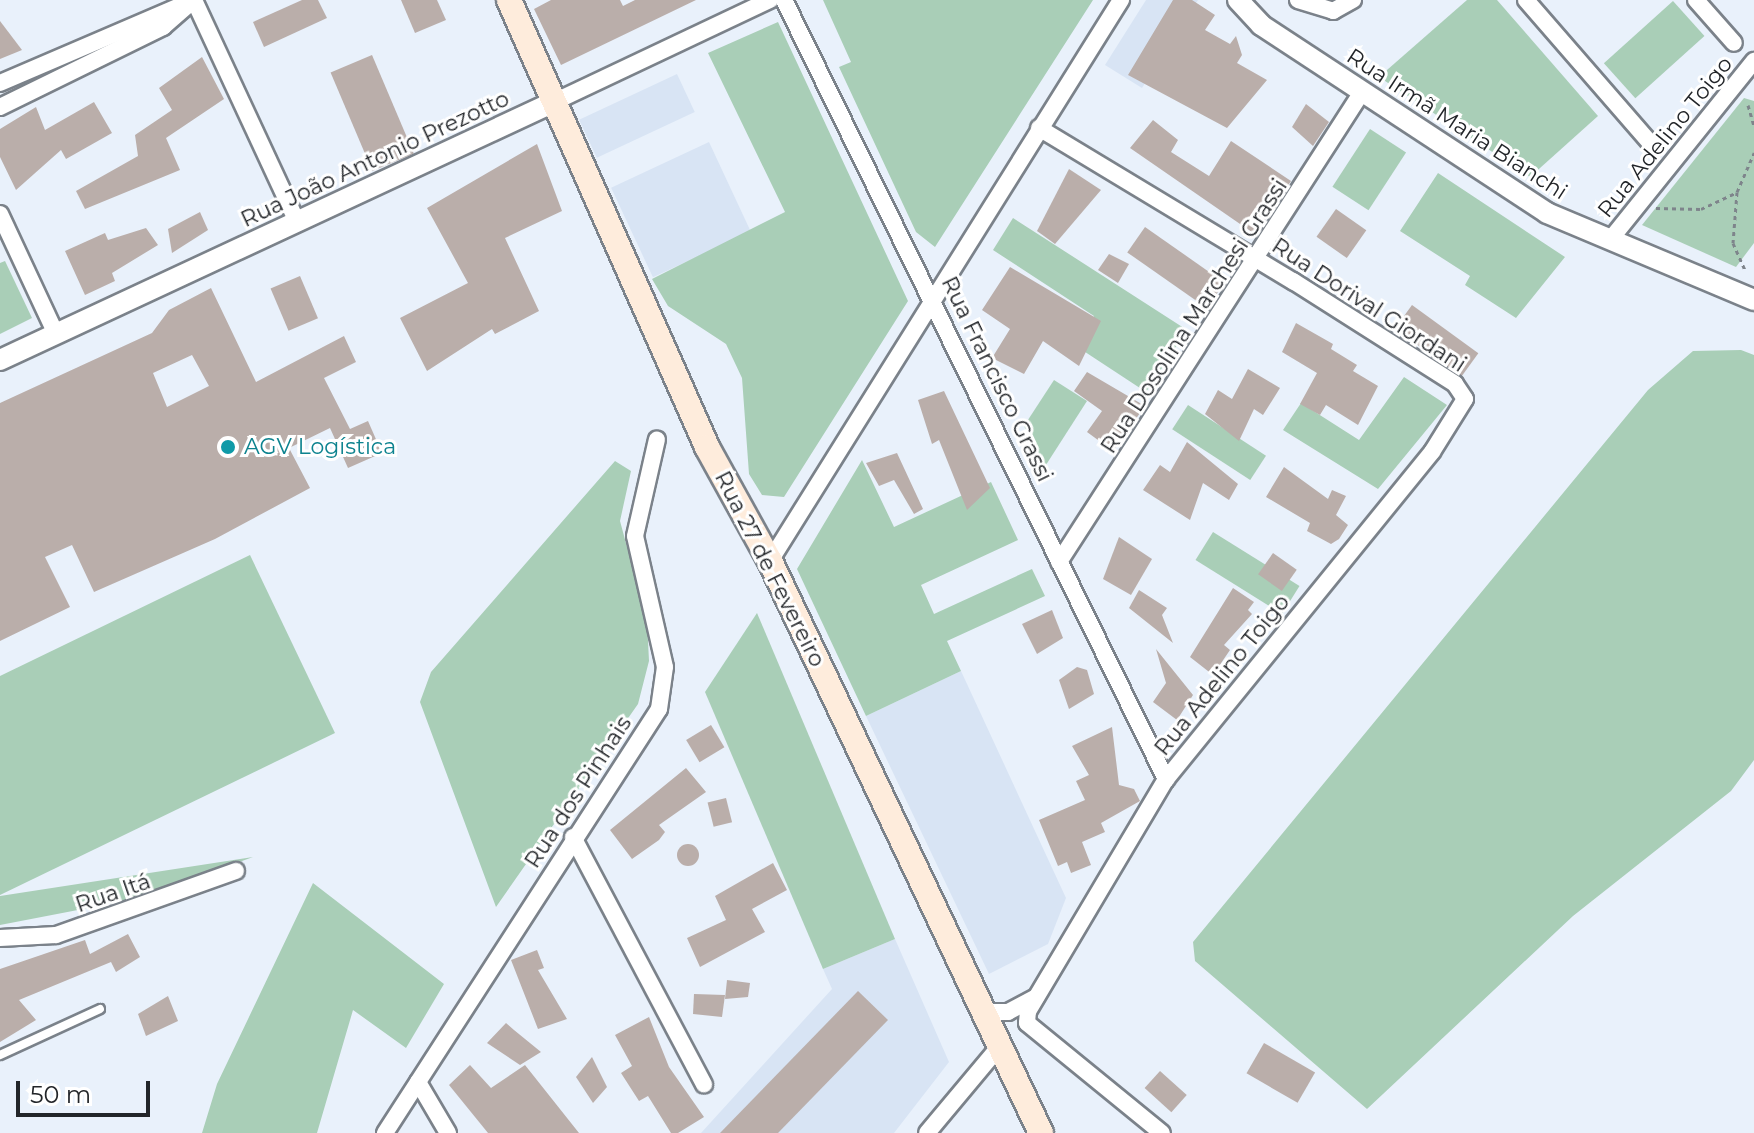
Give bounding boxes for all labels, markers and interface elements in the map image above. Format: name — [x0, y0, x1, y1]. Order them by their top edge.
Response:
street label: Rua Irmã Maria Bianchi — [1342, 43, 1572, 205]
street label: Rua Adelino Toigo — [1592, 51, 1738, 223]
street label: Rua João Antonio Prezotto — [237, 85, 513, 233]
street label: Rua Dosolina Marchesi Grassi — [1095, 174, 1293, 458]
street label: Rua Dorival Giordani — [1267, 232, 1471, 378]
street label: Rua Francisco Grassi — [936, 272, 1058, 486]
place label: AGV Logística — [244, 434, 396, 460]
marker: AGV Logística — [219, 438, 237, 456]
street label: Rua 27 de Fevereiro — [709, 467, 831, 671]
street label: Rua Adelino Toigo — [1149, 589, 1295, 761]
street label: Rua dos Pinhais — [519, 711, 637, 873]
street label: Rua Itá — [72, 868, 154, 918]
scale bar — [20, 1065, 154, 1115]
text: 50 m — [30, 1080, 91, 1109]

